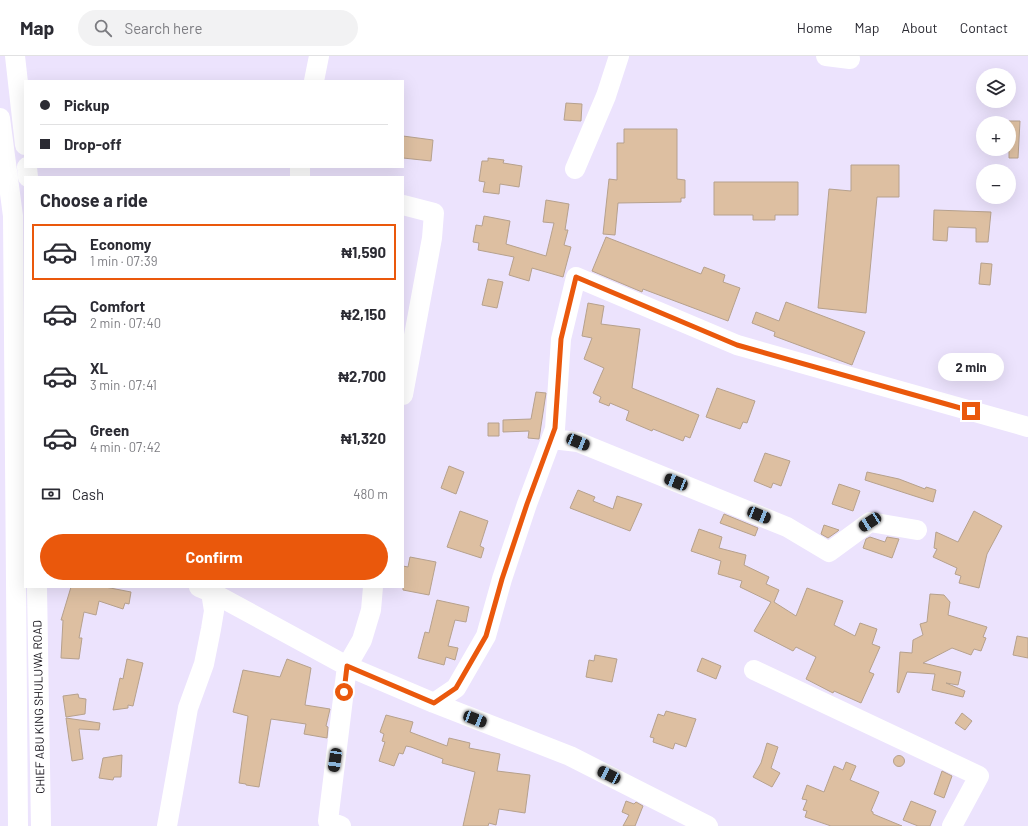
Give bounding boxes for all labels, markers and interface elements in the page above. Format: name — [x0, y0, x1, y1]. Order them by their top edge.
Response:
search box — [78, 10, 358, 46]
text: Map — [20, 16, 54, 39]
icon: search — [92, 17, 114, 39]
text: Search here — [124, 19, 202, 37]
text: Home — [797, 19, 833, 36]
text: Map — [855, 19, 879, 36]
text: About — [901, 19, 938, 36]
text: Contact — [960, 19, 1008, 36]
map controls — [976, 68, 1016, 204]
button: layers — [976, 68, 1016, 108]
text: Pickup — [64, 96, 110, 114]
button: + — [976, 116, 1016, 156]
text: Drop-off — [64, 135, 122, 153]
button: − — [976, 164, 1016, 204]
text: Choose a ride — [40, 189, 148, 211]
icon: car — [42, 234, 78, 270]
text: Economy — [90, 235, 151, 253]
text: ₦1,590 — [341, 243, 386, 261]
text: 1 min · 07:39 — [90, 253, 158, 269]
icon: car — [42, 296, 78, 332]
text: Comfort — [90, 297, 145, 315]
text: ₦2,150 — [341, 305, 386, 323]
text: 2 min · 07:40 — [90, 315, 161, 331]
callout: 2 min — [938, 353, 1004, 381]
icon: car — [42, 358, 78, 394]
text: XL — [90, 359, 108, 377]
text: 2 min — [955, 359, 987, 375]
text: ₦2,700 — [338, 367, 386, 385]
text: 3 min · 07:41 — [90, 377, 157, 393]
route end — [962, 402, 980, 420]
icon: car — [42, 420, 78, 456]
text: Green — [90, 421, 129, 439]
text: ₦1,320 — [341, 429, 386, 447]
car — [565, 432, 591, 452]
text: 4 min · 07:42 — [90, 439, 161, 455]
car — [663, 472, 689, 492]
icon: cash — [40, 483, 62, 505]
text: Cash — [72, 485, 104, 503]
text: 480 m — [353, 486, 388, 502]
car — [746, 505, 772, 525]
car — [857, 510, 883, 534]
button: Confirm — [40, 534, 388, 580]
street label: CHIEF ABU KING SHULUWA ROAD — [29, 620, 47, 794]
route start — [335, 683, 353, 701]
car — [462, 709, 488, 729]
car — [327, 747, 343, 773]
car — [596, 764, 622, 786]

